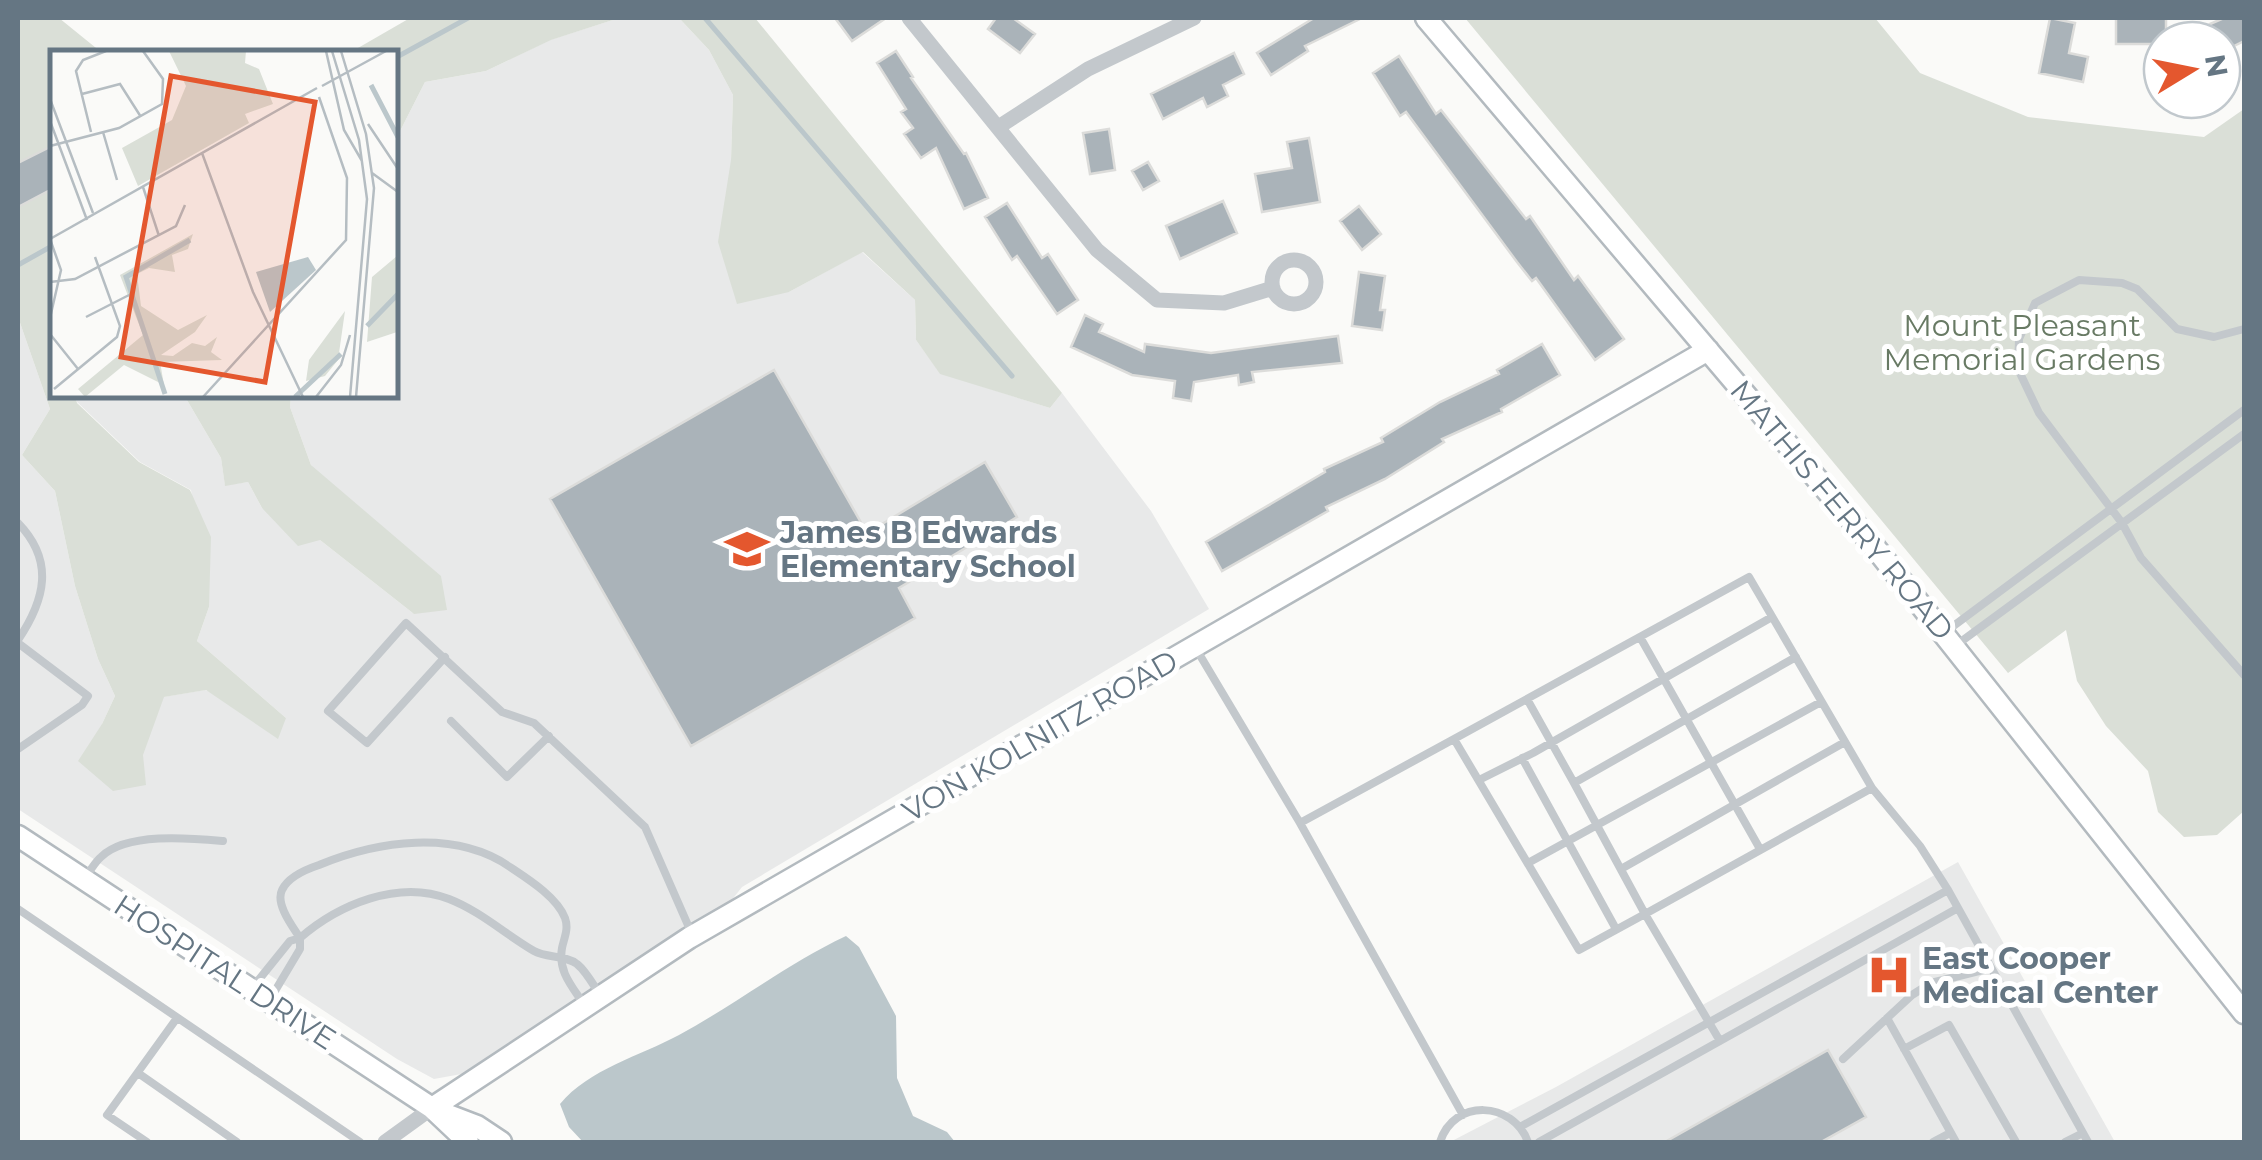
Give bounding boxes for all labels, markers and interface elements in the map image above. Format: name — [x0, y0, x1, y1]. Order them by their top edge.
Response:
north arrow — [2142, 20, 2242, 120]
inset map — [50, 50, 398, 398]
text: N — [2198, 52, 2235, 80]
park label: Mount Pleasant Memorial Gardens — [1884, 307, 2160, 378]
street label: MATHIS FERRY ROAD — [1722, 372, 1962, 648]
place label: James B Edwards Elementary School — [779, 514, 1076, 585]
school or university icon: James B Edwards Elementary School — [723, 525, 771, 573]
street label: VON KOLNITZ ROAD — [896, 642, 1184, 830]
street label: HOSPITAL DRIVE — [107, 886, 343, 1058]
place label: East Cooper Medical Center — [1922, 940, 2158, 1011]
hospital icon: East Cooper Medical Center — [1865, 951, 1913, 999]

